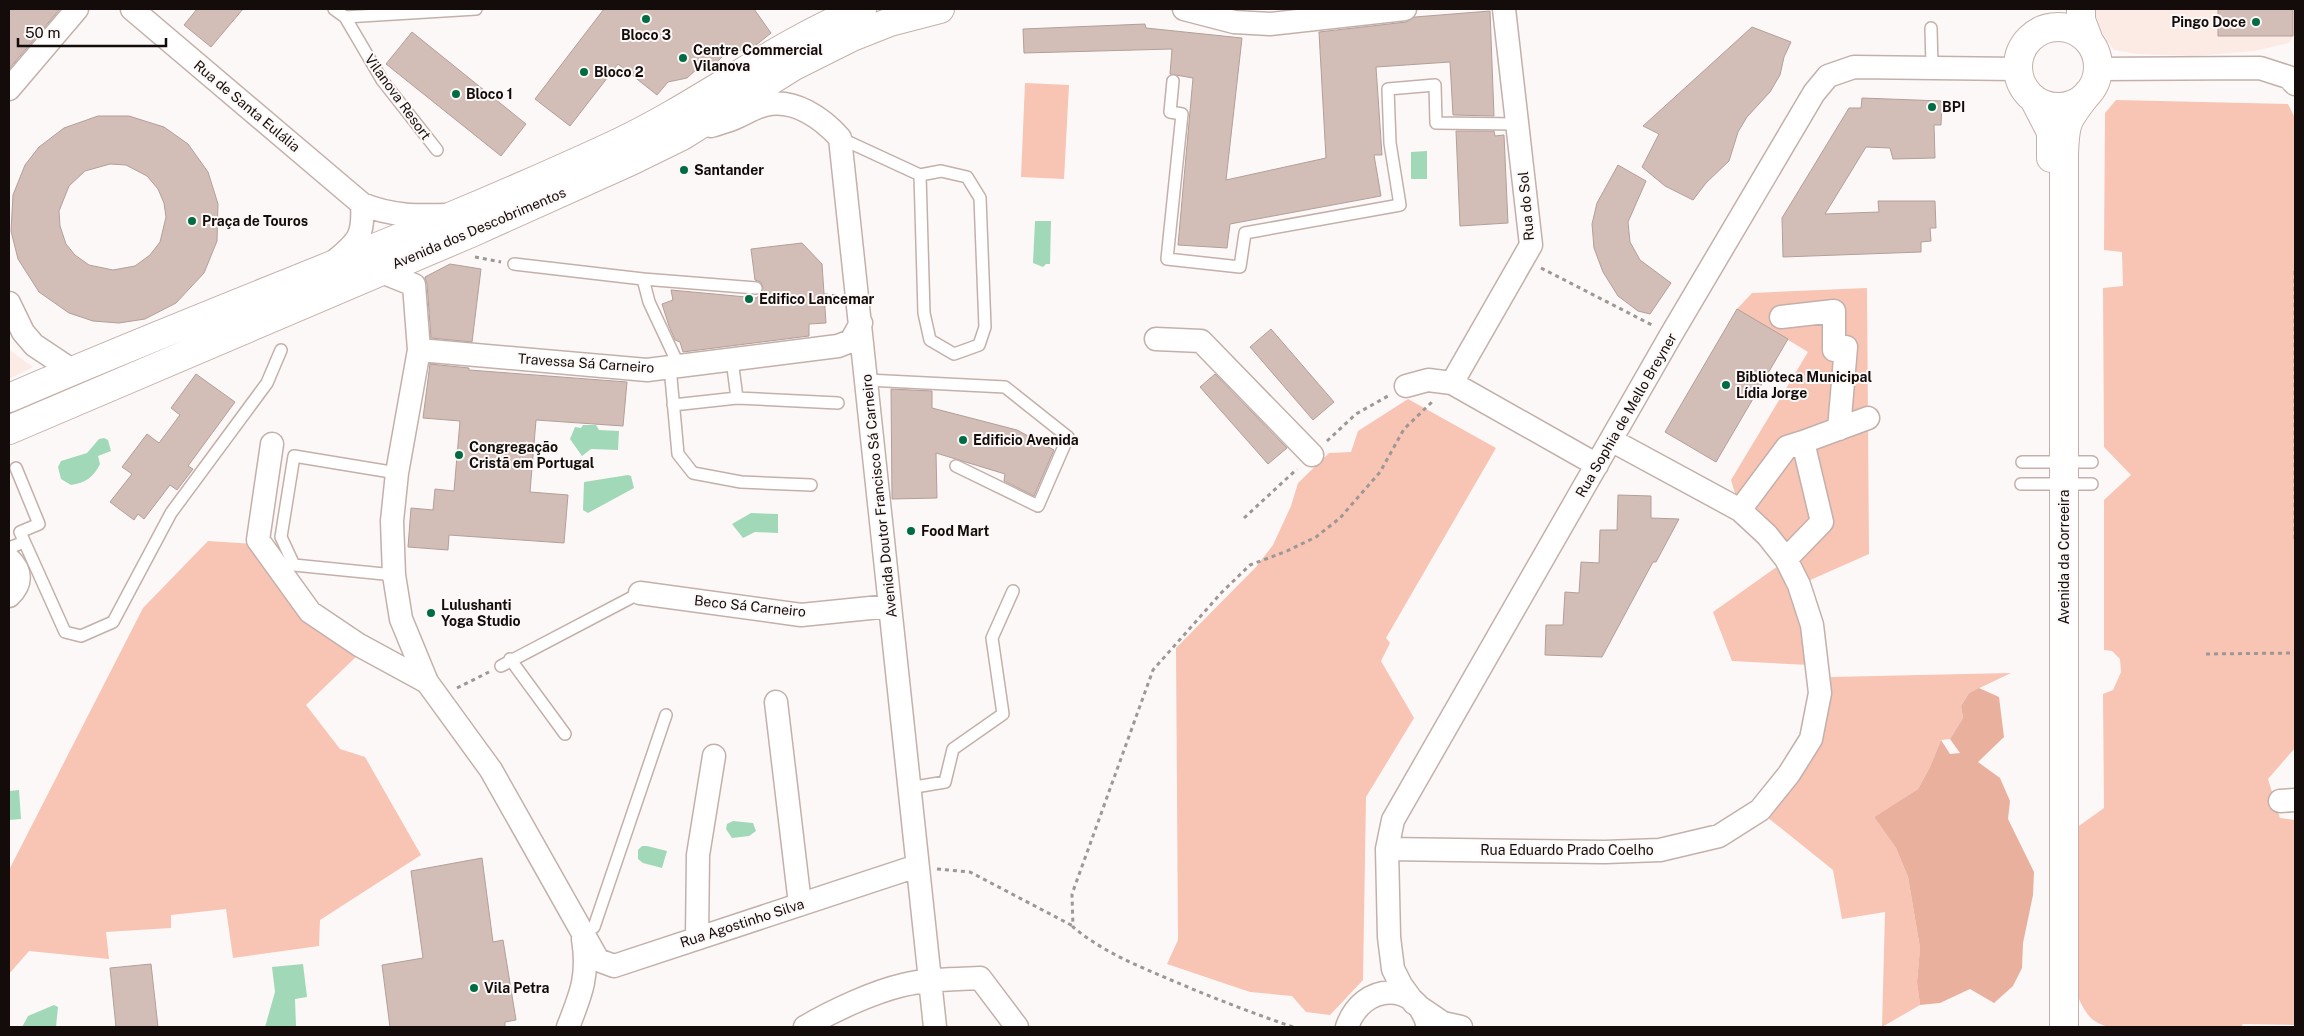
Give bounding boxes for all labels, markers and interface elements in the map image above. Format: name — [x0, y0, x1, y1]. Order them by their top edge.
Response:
marker: Bloco 3 — [640, 13, 652, 25]
place label: Pingo Doce — [2171, 14, 2246, 30]
scale bar — [18, 15, 165, 47]
marker: Pingo Doce — [2250, 16, 2262, 28]
text: 50 m — [25, 24, 60, 41]
place label: Bloco 3 — [621, 27, 671, 43]
place label: Centre Commercial Vilanova — [693, 42, 823, 74]
street label: Vilanova Resort — [362, 51, 434, 143]
marker: Centre Commercial Vilanova — [677, 52, 689, 64]
street label: Rua de Santa Eulália — [191, 57, 303, 155]
place label: Bloco 2 — [594, 64, 644, 80]
marker: Bloco 2 — [578, 66, 590, 78]
place label: Bloco 1 — [466, 86, 513, 102]
marker: Bloco 1 — [450, 88, 462, 100]
place label: BPI — [1942, 99, 1965, 115]
marker: BPI — [1926, 101, 1938, 113]
place label: Santander — [694, 162, 764, 178]
marker: Santander — [678, 164, 690, 176]
street label: Rua do Sol — [1515, 171, 1537, 241]
street label: Avenida dos Descobrimentos — [390, 184, 568, 272]
place label: Praça de Touros — [202, 213, 308, 229]
marker: Praça de Touros — [186, 215, 198, 227]
place label: Edifico Lancemar — [759, 291, 875, 307]
marker: Edifico Lancemar — [743, 293, 755, 305]
street label: Rua Sophia de Mello Breyner — [1572, 330, 1680, 500]
street label: Travessa Sá Carneiro — [517, 350, 655, 376]
place label: Biblioteca Municipal Lídia Jorge — [1736, 369, 1872, 401]
street label: Avenida Doutor Francisco Sá Carneiro — [858, 373, 900, 619]
marker: Biblioteca Municipal Lídia Jorge — [1720, 379, 1732, 391]
place label: Edificio Avenida — [973, 432, 1079, 448]
marker: Edificio Avenida — [957, 434, 969, 446]
place label: Congregação Cristã em Portugal — [469, 439, 595, 471]
marker: Congregação Cristã em Portugal — [453, 449, 465, 461]
street label: Avenida da Correeira — [2056, 489, 2072, 625]
place label: Food Mart — [921, 523, 990, 539]
marker: Food Mart — [905, 525, 917, 537]
street label: Beco Sá Carneiro — [693, 592, 807, 620]
place label: Lulushanti Yoga Studio — [441, 597, 521, 629]
marker: Lulushanti Yoga Studio — [425, 607, 437, 619]
street label: Rua Eduardo Prado Coelho — [1480, 842, 1654, 858]
street label: Rua Agostinho Silva — [678, 895, 806, 951]
place label: Vila Petra — [484, 980, 549, 996]
marker: Vila Petra — [468, 982, 480, 994]

